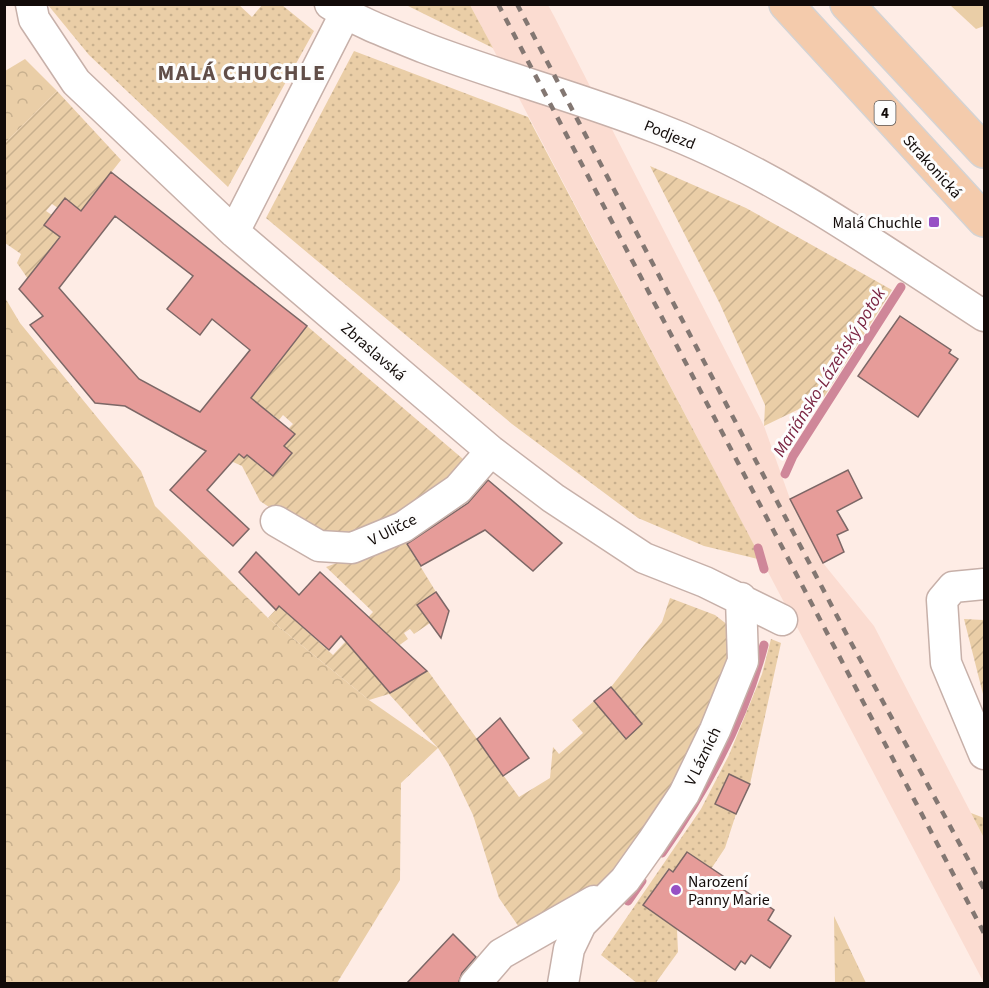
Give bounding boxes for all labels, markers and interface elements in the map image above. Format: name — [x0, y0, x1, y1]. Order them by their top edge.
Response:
district label: MALÁ CHUCHLE — [158, 57, 326, 89]
road number: 4 — [874, 101, 896, 125]
street label: Podjezd — [641, 115, 699, 155]
street label: Strakonická — [898, 130, 967, 203]
place label: Malá Chuchle — [832, 212, 922, 234]
marker: Malá Chuchle — [927, 215, 941, 229]
water label: Mariánsko-Lázeňský potok — [767, 283, 892, 462]
street label: Zbraslavská — [336, 317, 411, 386]
street label: V Uličce — [364, 508, 420, 551]
street label: V Lázních — [679, 723, 727, 789]
place label: Narození Panny Marie — [688, 871, 770, 911]
marker: Narození Panny Marie — [669, 883, 683, 897]

